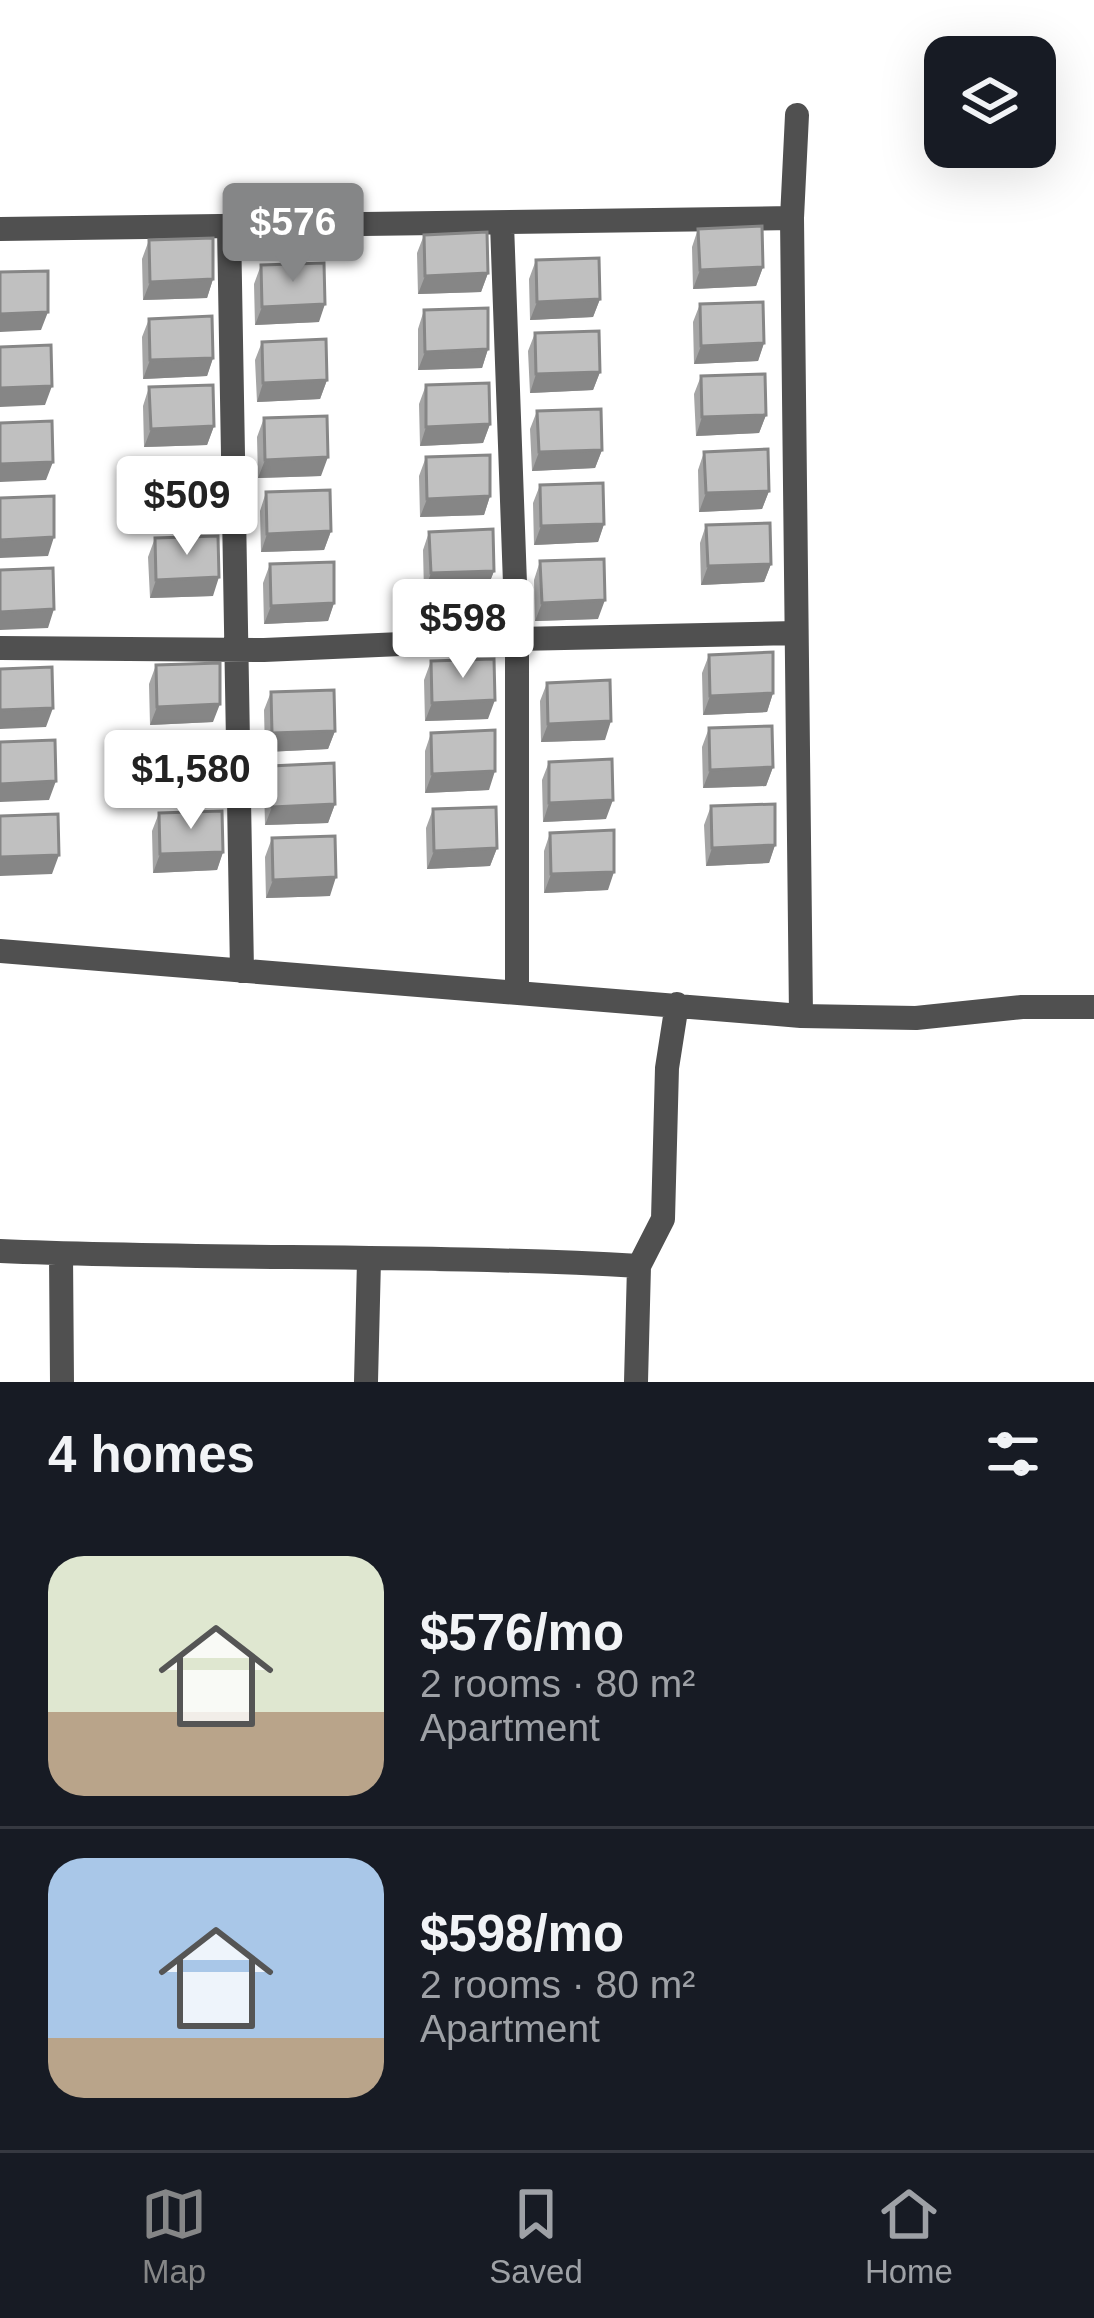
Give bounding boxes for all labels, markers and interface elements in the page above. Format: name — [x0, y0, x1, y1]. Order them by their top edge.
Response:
map controls — [924, 36, 1056, 168]
button: layers — [924, 36, 1056, 168]
pin: $576 — [222, 183, 364, 285]
text: $576 — [250, 200, 336, 243]
pin: $509 — [116, 456, 258, 558]
text: $509 — [144, 473, 230, 516]
pin: $598 — [392, 579, 534, 681]
text: $598 — [420, 596, 506, 639]
pin: $1,580 — [93, 730, 289, 832]
text: $1,580 — [131, 747, 251, 790]
icon: filters — [980, 1421, 1046, 1487]
text: 4 homes — [48, 1426, 255, 1483]
icon: home — [144, 1604, 288, 1748]
text: $576/mo — [420, 1604, 624, 1661]
text: 2 rooms · 80 m² — [420, 1662, 695, 1705]
text: Apartment — [420, 1706, 600, 1749]
text: $598/mo — [420, 1905, 624, 1962]
icon: home — [144, 1906, 288, 2050]
text: 2 rooms · 80 m² — [420, 1963, 695, 2006]
text: Apartment — [420, 2007, 600, 2050]
tab: Map — [141, 2181, 207, 2291]
tab: Saved — [489, 2181, 583, 2291]
tab: Home — [865, 2181, 953, 2291]

